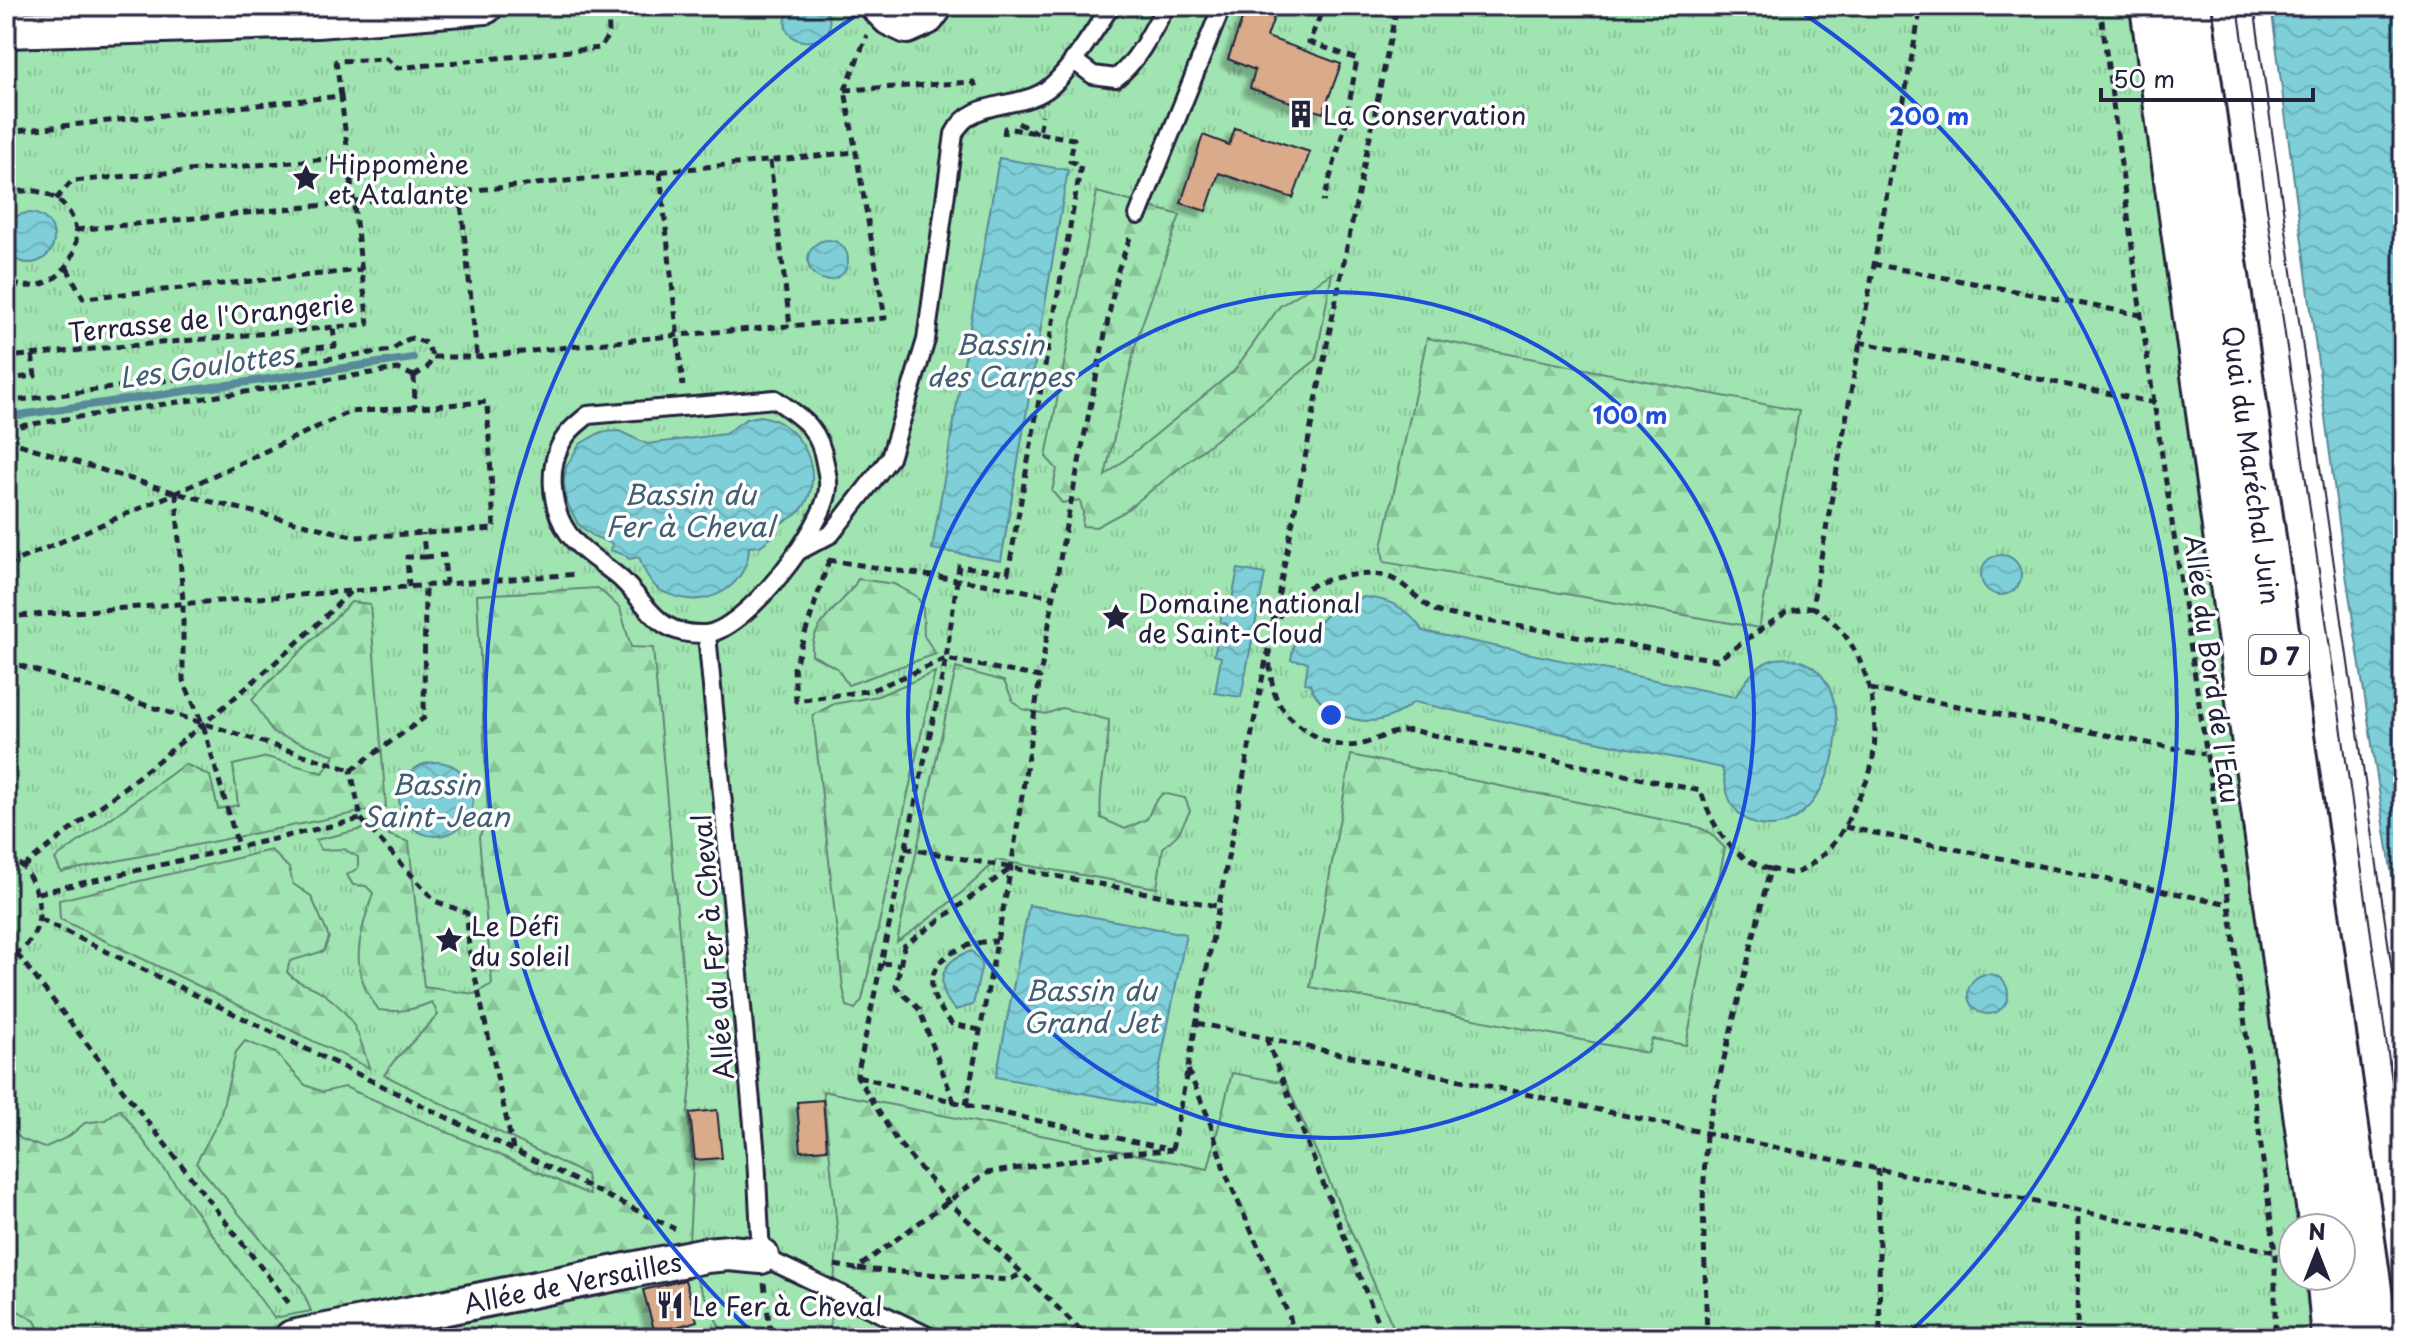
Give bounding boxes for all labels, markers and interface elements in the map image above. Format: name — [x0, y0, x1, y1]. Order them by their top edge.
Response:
scale bar — [2101, 52, 2313, 102]
text: 50 m — [2113, 60, 2175, 96]
place label: La Conservation — [1323, 95, 1526, 134]
text: 200 m — [1889, 97, 1969, 133]
building icon: La Conservation — [1286, 99, 1316, 129]
place label: Hippomène et Atalante — [328, 144, 469, 213]
place icon: Hippomène et Atalante — [291, 163, 321, 193]
street label: Terrasse de l'Orangerie — [66, 283, 356, 351]
water label: Bassin des Carpes — [927, 322, 1075, 397]
street label: Quai du Maréchal Juin — [2214, 323, 2292, 608]
water label: Les Goulottes — [116, 331, 299, 398]
text: 100 m — [1593, 396, 1667, 432]
water label: Bassin du Fer à Cheval — [606, 472, 778, 547]
street label: Allée du Bord de l'Eau — [2175, 532, 2251, 806]
place label: Domaine national de Saint-Cloud — [1138, 583, 1360, 652]
place icon: Domaine national de Saint-Cloud — [1101, 602, 1131, 632]
road number: D 7 — [2249, 635, 2309, 675]
centre of rings — [1317, 701, 1345, 729]
water label: Bassin Saint-Jean — [362, 762, 511, 837]
street label: Allée du Fer à Cheval — [681, 813, 743, 1081]
place label: Le Défi du soleil — [471, 906, 570, 975]
place icon: Le Défi du soleil — [434, 925, 464, 955]
water label: Bassin du Grand Jet — [1023, 968, 1163, 1043]
north arrow — [2277, 1212, 2357, 1292]
text: N — [2308, 1214, 2326, 1247]
street label: Allée de Versailles — [460, 1241, 685, 1323]
place label: Le Fer à Cheval — [692, 1286, 883, 1325]
restaurant icon: Le Fer à Cheval — [655, 1290, 685, 1320]

